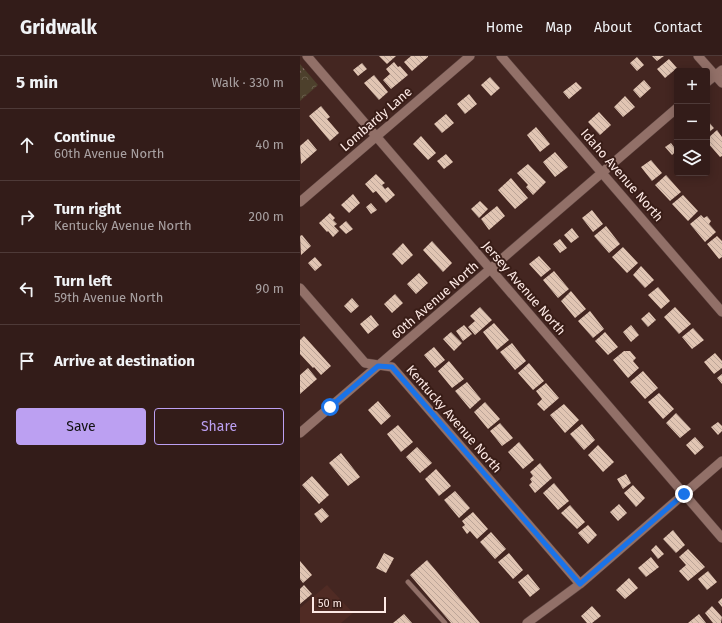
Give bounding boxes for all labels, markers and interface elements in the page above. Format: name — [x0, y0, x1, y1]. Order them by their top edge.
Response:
text: Gridwalk — [20, 16, 97, 39]
text: Home — [486, 19, 523, 36]
text: Map — [545, 19, 572, 36]
text: About — [594, 19, 632, 36]
text: Contact — [654, 19, 702, 36]
map controls — [674, 68, 710, 176]
button: + — [674, 68, 710, 104]
text: 5 min — [16, 72, 58, 93]
text: Walk · 330 m — [211, 75, 284, 90]
street label: Lombardy Lane — [337, 84, 415, 154]
button: − — [674, 104, 710, 140]
street label: Idaho Avenue North — [578, 126, 666, 224]
text: Continue — [54, 128, 115, 146]
icon: ahead — [16, 134, 38, 156]
text: 40 m — [255, 137, 284, 152]
button: layers — [674, 140, 710, 176]
text: 60th Avenue North — [54, 146, 164, 161]
text: Turn right — [54, 200, 121, 218]
icon: right — [16, 206, 38, 228]
text: 200 m — [248, 209, 284, 224]
text: Kentucky Avenue North — [54, 218, 192, 233]
street label: Jersey Avenue North — [479, 238, 569, 338]
street label: 60th Avenue North — [388, 258, 482, 342]
text: Turn left — [54, 272, 112, 290]
icon: left — [16, 278, 38, 300]
text: 90 m — [255, 281, 284, 296]
text: 59th Avenue North — [54, 290, 163, 305]
icon: arrive — [16, 350, 38, 372]
text: Arrive at destination — [54, 352, 195, 370]
street label: Kentucky Avenue North — [403, 362, 505, 476]
route start — [321, 398, 339, 416]
button: Save — [16, 408, 146, 445]
button: Share — [154, 408, 284, 445]
route end — [675, 485, 693, 503]
scale bar — [312, 595, 386, 614]
text: 50 m — [318, 597, 342, 610]

